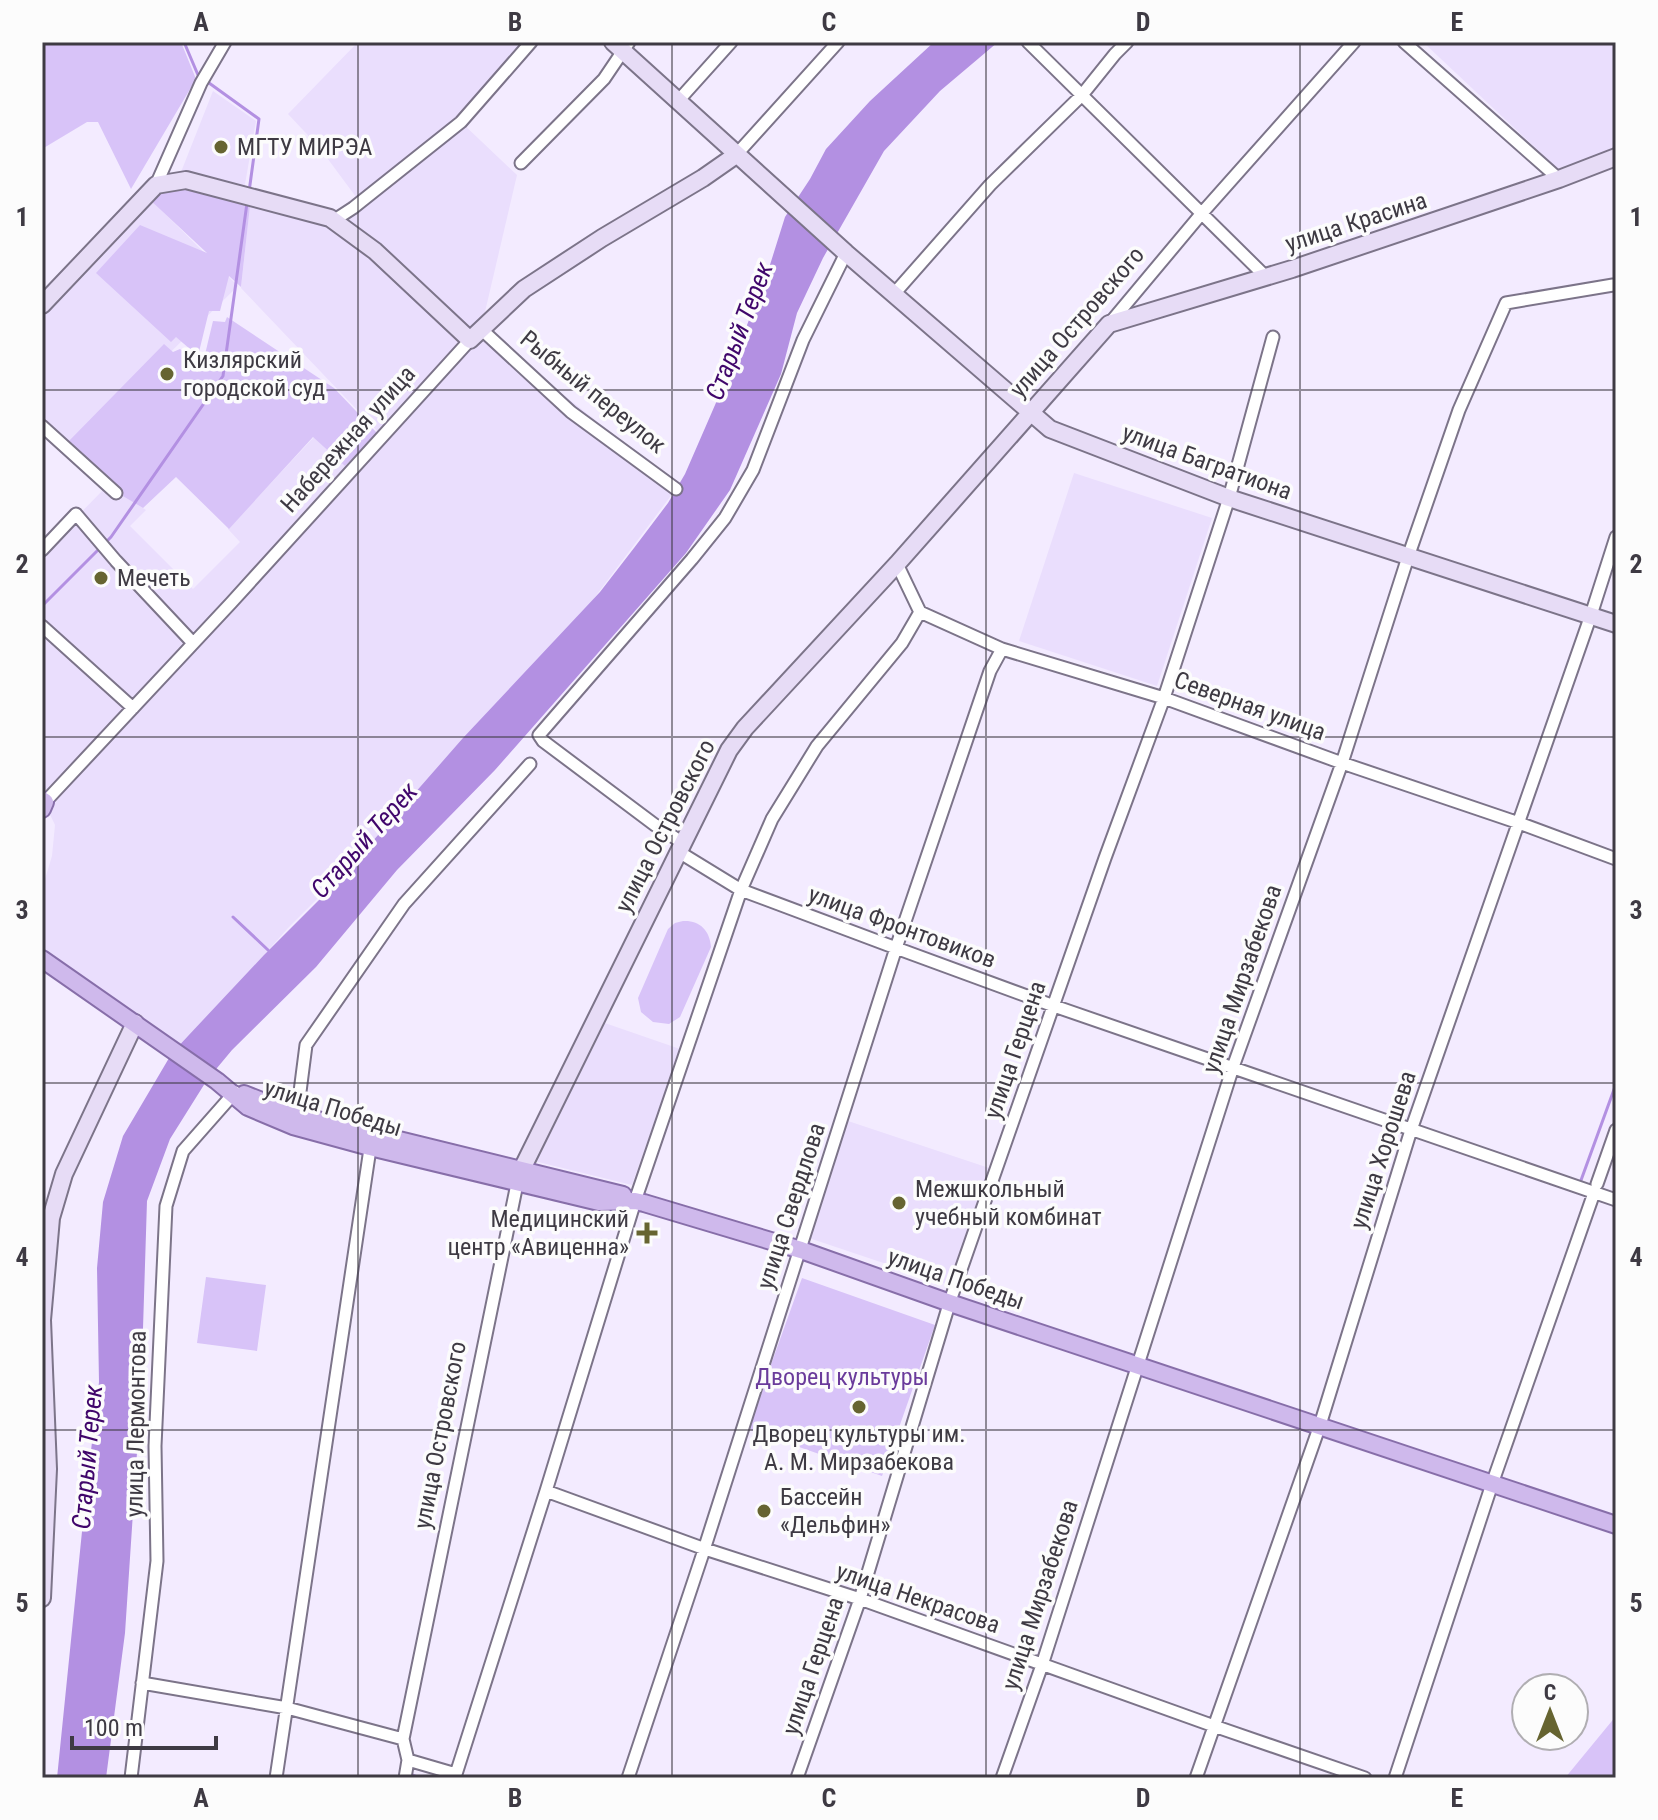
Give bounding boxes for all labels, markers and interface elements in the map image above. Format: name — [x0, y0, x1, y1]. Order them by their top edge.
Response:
text: A — [193, 7, 209, 37]
text: B — [508, 7, 522, 37]
text: C — [822, 7, 837, 37]
text: D — [1136, 7, 1150, 37]
text: E — [1451, 7, 1464, 37]
place label: МГТУ МИРЭА — [237, 133, 373, 161]
marker: МГТУ МИРЭА — [212, 138, 230, 156]
street label: улица Красина — [1282, 186, 1430, 258]
text: 1 — [15, 202, 29, 232]
text: 1 — [1629, 202, 1643, 232]
street label: улица Островского — [1004, 241, 1150, 403]
water label: Старый Терек — [699, 257, 779, 404]
street label: Рыбный переулок — [515, 325, 672, 460]
place label: Кизлярский городской суд — [183, 346, 325, 402]
street label: Набережная улица — [275, 360, 421, 518]
marker: Кизлярский городской суд — [158, 365, 176, 383]
street label: улица Багратиона — [1118, 418, 1296, 506]
text: 2 — [15, 549, 29, 579]
text: 2 — [1629, 549, 1643, 579]
place label: Мечеть — [117, 564, 191, 592]
marker: Мечеть — [92, 569, 110, 587]
street label: Северная улица — [1171, 666, 1329, 746]
street label: улица Островского — [609, 735, 721, 917]
water label: Старый Терек — [304, 775, 424, 904]
street label: улица Фронтовиков — [804, 880, 1000, 974]
street label: улица Мирзабекова — [1197, 881, 1287, 1077]
text: 3 — [15, 895, 29, 925]
text: 3 — [1629, 895, 1643, 925]
street label: улица Герцена — [978, 977, 1052, 1123]
street label: улица Хорошева — [1344, 1068, 1422, 1232]
street label: улица Победы — [261, 1074, 405, 1142]
street label: улица Свердлова — [751, 1119, 831, 1293]
place label: Межшкольный учебный комбинат — [915, 1175, 1102, 1231]
marker: Межшкольный учебный комбинат — [890, 1194, 908, 1212]
place label: Медицинский центр «Авиценна» — [447, 1205, 629, 1261]
marker: Медицинский центр «Авиценна» — [636, 1222, 658, 1244]
text: 4 — [15, 1242, 29, 1272]
text: 4 — [1629, 1242, 1643, 1272]
street label: улица Победы — [884, 1243, 1028, 1315]
street label: улица Лермонтова — [120, 1330, 152, 1518]
street label: улица Островского — [408, 1339, 472, 1531]
park label: Дворец культуры — [755, 1363, 929, 1391]
water label: Старый Терек — [66, 1383, 108, 1531]
marker: Дворец культуры им. А. М. Мирзабекова — [850, 1398, 868, 1416]
place label: Дворец культуры им. А. М. Мирзабекова — [752, 1420, 966, 1476]
place label: Бассейн «Дельфин» — [780, 1483, 890, 1539]
street label: улица Мирзабекова — [996, 1497, 1084, 1693]
marker: Бассейн «Дельфин» — [755, 1502, 773, 1520]
street label: улица Некрасова — [832, 1557, 1004, 1639]
text: 5 — [15, 1588, 29, 1618]
text: 5 — [1629, 1588, 1643, 1618]
street label: улица Герцена — [776, 1593, 850, 1739]
north arrow — [1510, 1672, 1590, 1752]
text: С — [1544, 1680, 1556, 1705]
scale bar — [72, 1700, 216, 1750]
text: 100 m — [84, 1714, 143, 1742]
text: A — [193, 1783, 209, 1813]
text: B — [508, 1783, 522, 1813]
text: C — [822, 1783, 837, 1813]
text: D — [1136, 1783, 1150, 1813]
text: E — [1451, 1783, 1464, 1813]

